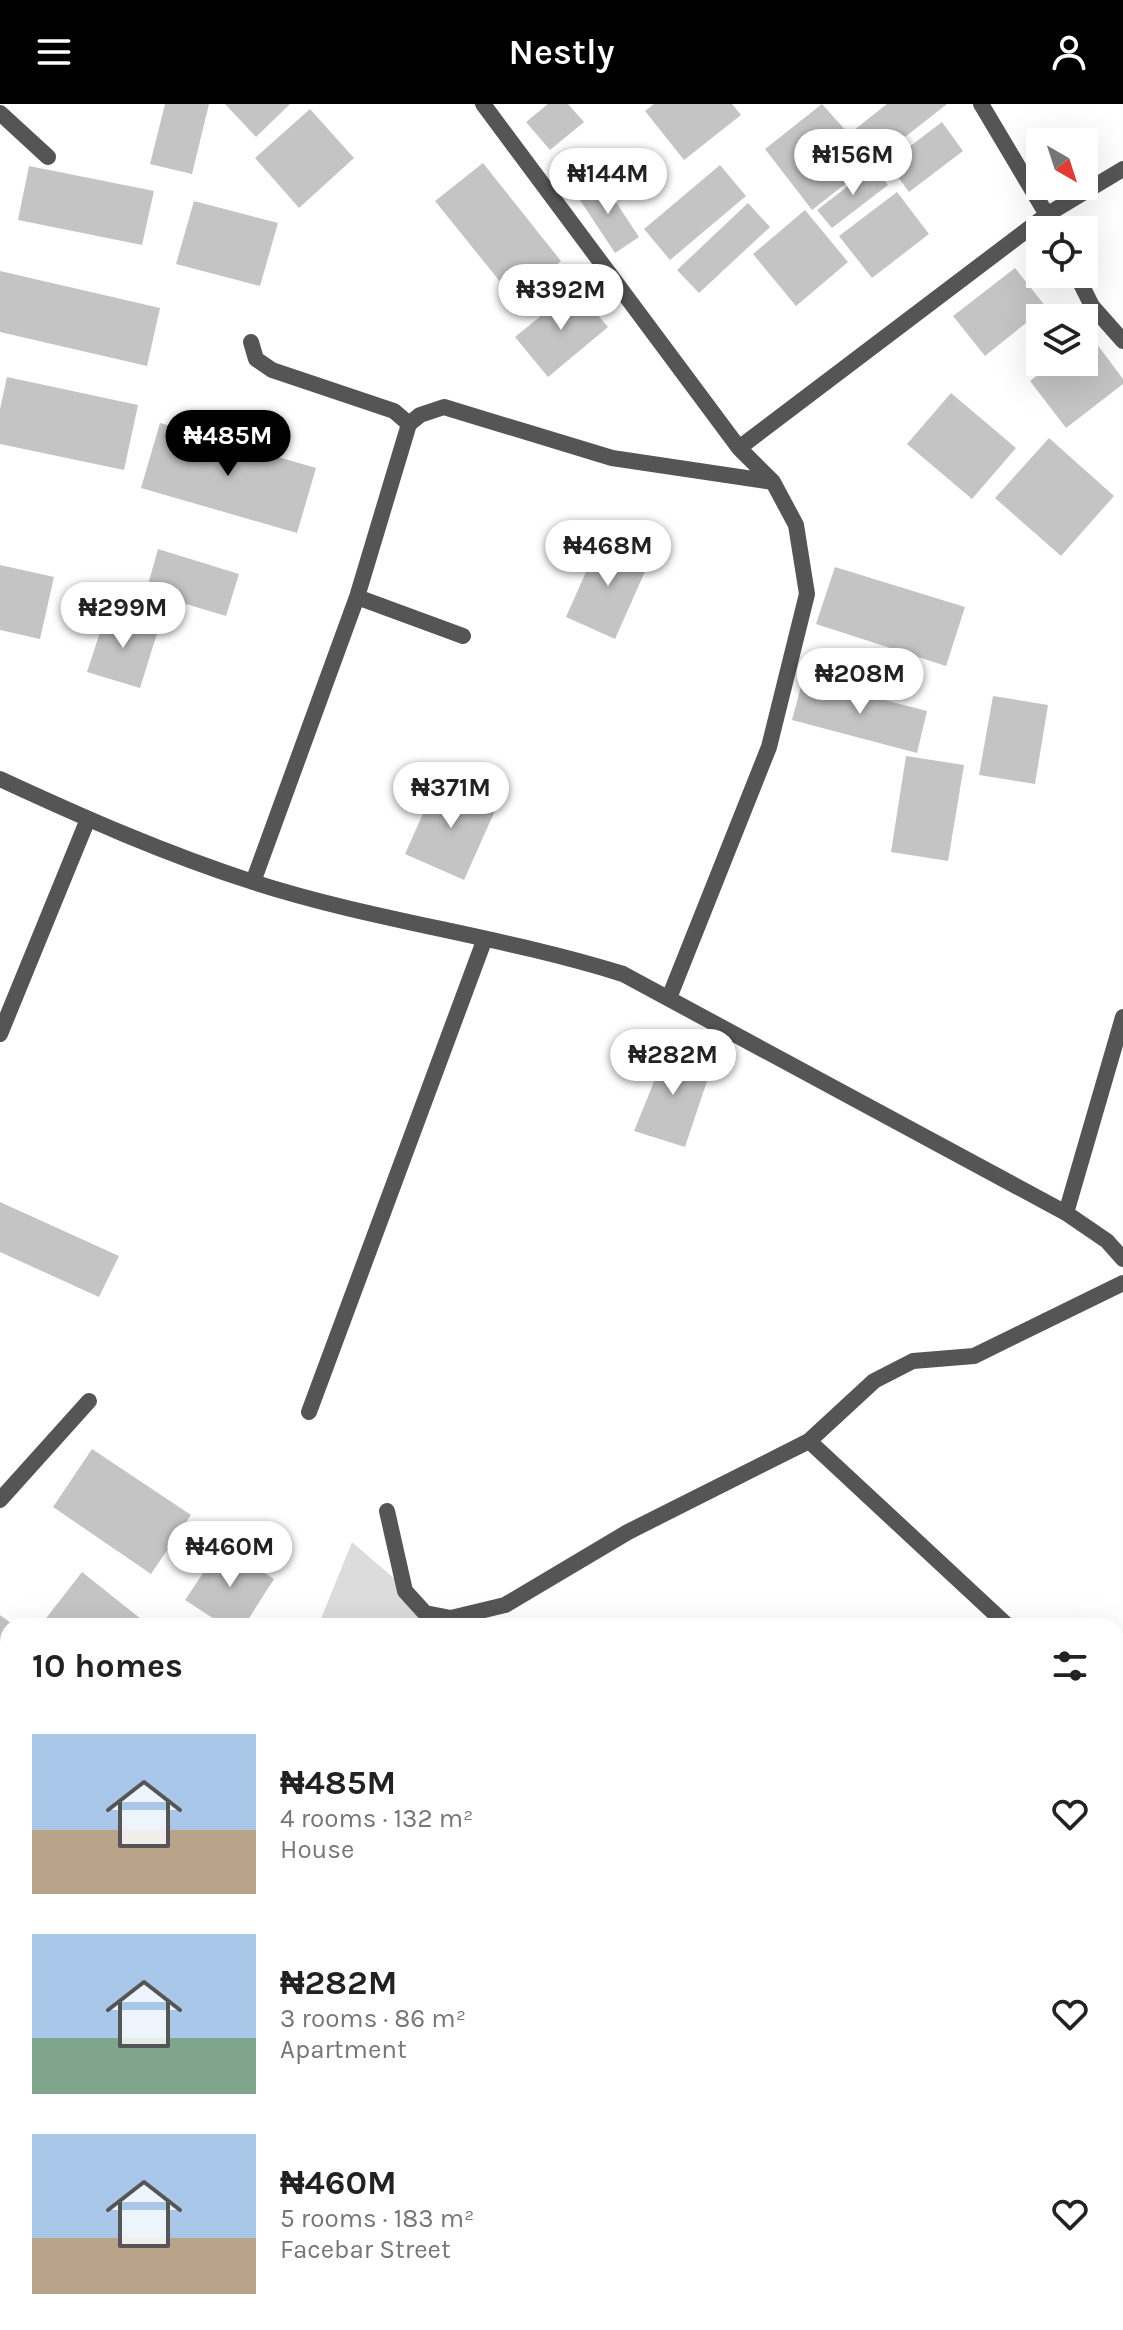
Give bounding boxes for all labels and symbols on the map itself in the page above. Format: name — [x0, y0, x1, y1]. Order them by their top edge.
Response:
north arrow — [1026, 128, 1098, 200]
pin: ₦156M — [797, 129, 909, 197]
pin: ₦144M — [552, 148, 664, 216]
pin: ₦392M — [505, 264, 617, 332]
pin: ₦485M — [172, 410, 284, 478]
pin: ₦468M — [552, 520, 664, 588]
pin: ₦299M — [67, 582, 179, 650]
pin: ₦208M — [804, 648, 916, 716]
pin: ₦371M — [395, 762, 507, 830]
pin: ₦282M — [617, 1029, 729, 1097]
pin: ₦460M — [174, 1521, 286, 1589]

